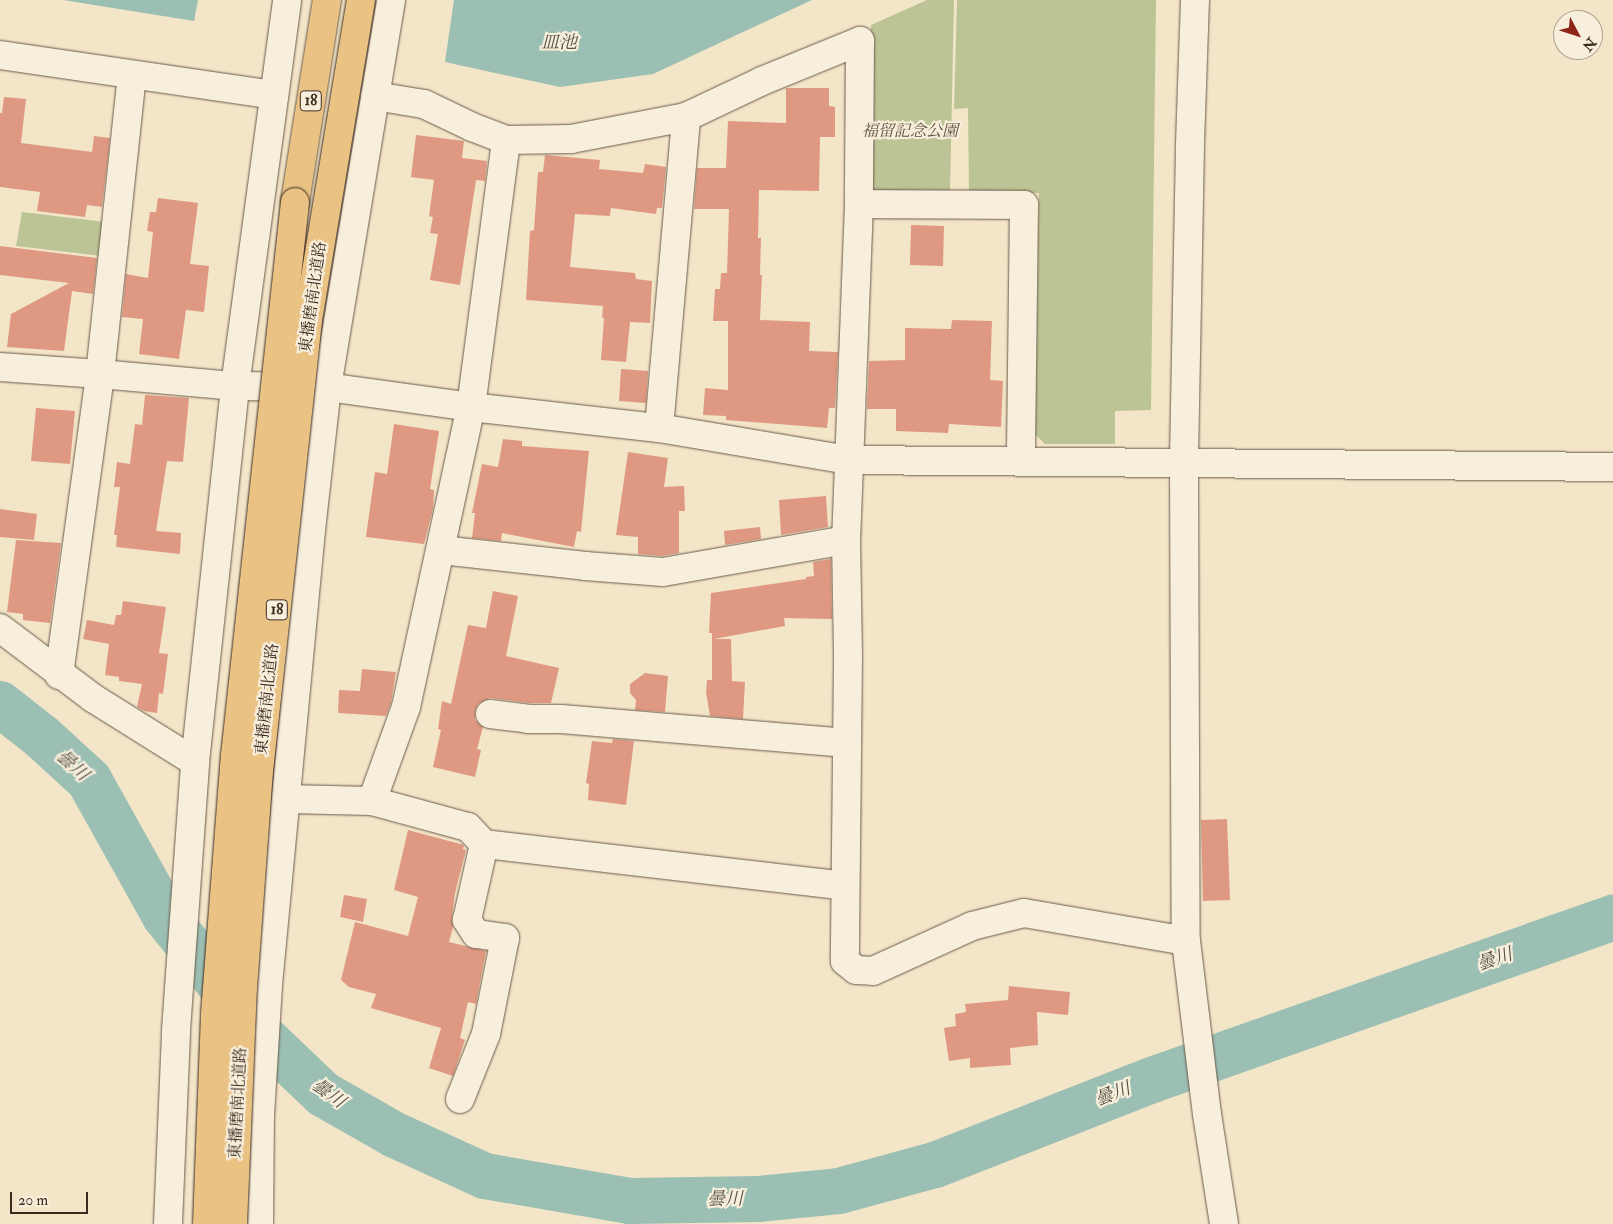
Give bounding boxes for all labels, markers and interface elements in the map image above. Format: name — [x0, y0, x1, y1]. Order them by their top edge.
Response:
north arrow — [1553, 10, 1603, 60]
water label: 皿池 — [541, 32, 577, 54]
text: N — [1579, 34, 1600, 55]
road number: 18 — [300, 88, 322, 114]
park label: 福留記念公園 — [862, 121, 958, 141]
street label: 東播磨南北道路 — [296, 240, 330, 354]
road number: 18 — [266, 598, 288, 622]
street label: 東播磨南北道路 — [252, 642, 282, 756]
water label: 曇川 — [51, 746, 93, 786]
water label: 曇川 — [1474, 944, 1516, 976]
street label: 東播磨南北道路 — [225, 1047, 251, 1159]
water label: 曇川 — [307, 1075, 349, 1113]
water label: 曇川 — [1092, 1078, 1134, 1112]
scale bar — [12, 1182, 90, 1214]
water label: 曇川 — [707, 1189, 743, 1211]
text: 20 m — [18, 1191, 48, 1210]

